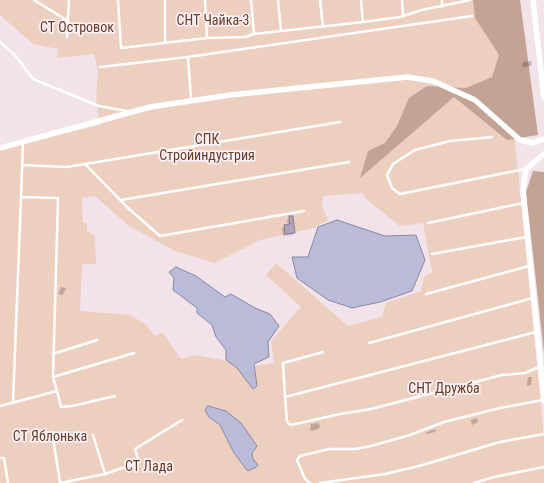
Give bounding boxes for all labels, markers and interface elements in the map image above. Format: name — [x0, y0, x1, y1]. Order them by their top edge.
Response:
park label: СНТ Чайка-3 — [177, 13, 249, 29]
park label: СТ Островок — [40, 20, 114, 36]
park label: СПК Стройиндустрия — [159, 132, 255, 164]
park label: СНТ Дружба — [408, 381, 480, 397]
park label: СТ Яблонька — [13, 429, 87, 445]
park label: СТ Лада — [125, 459, 173, 475]

